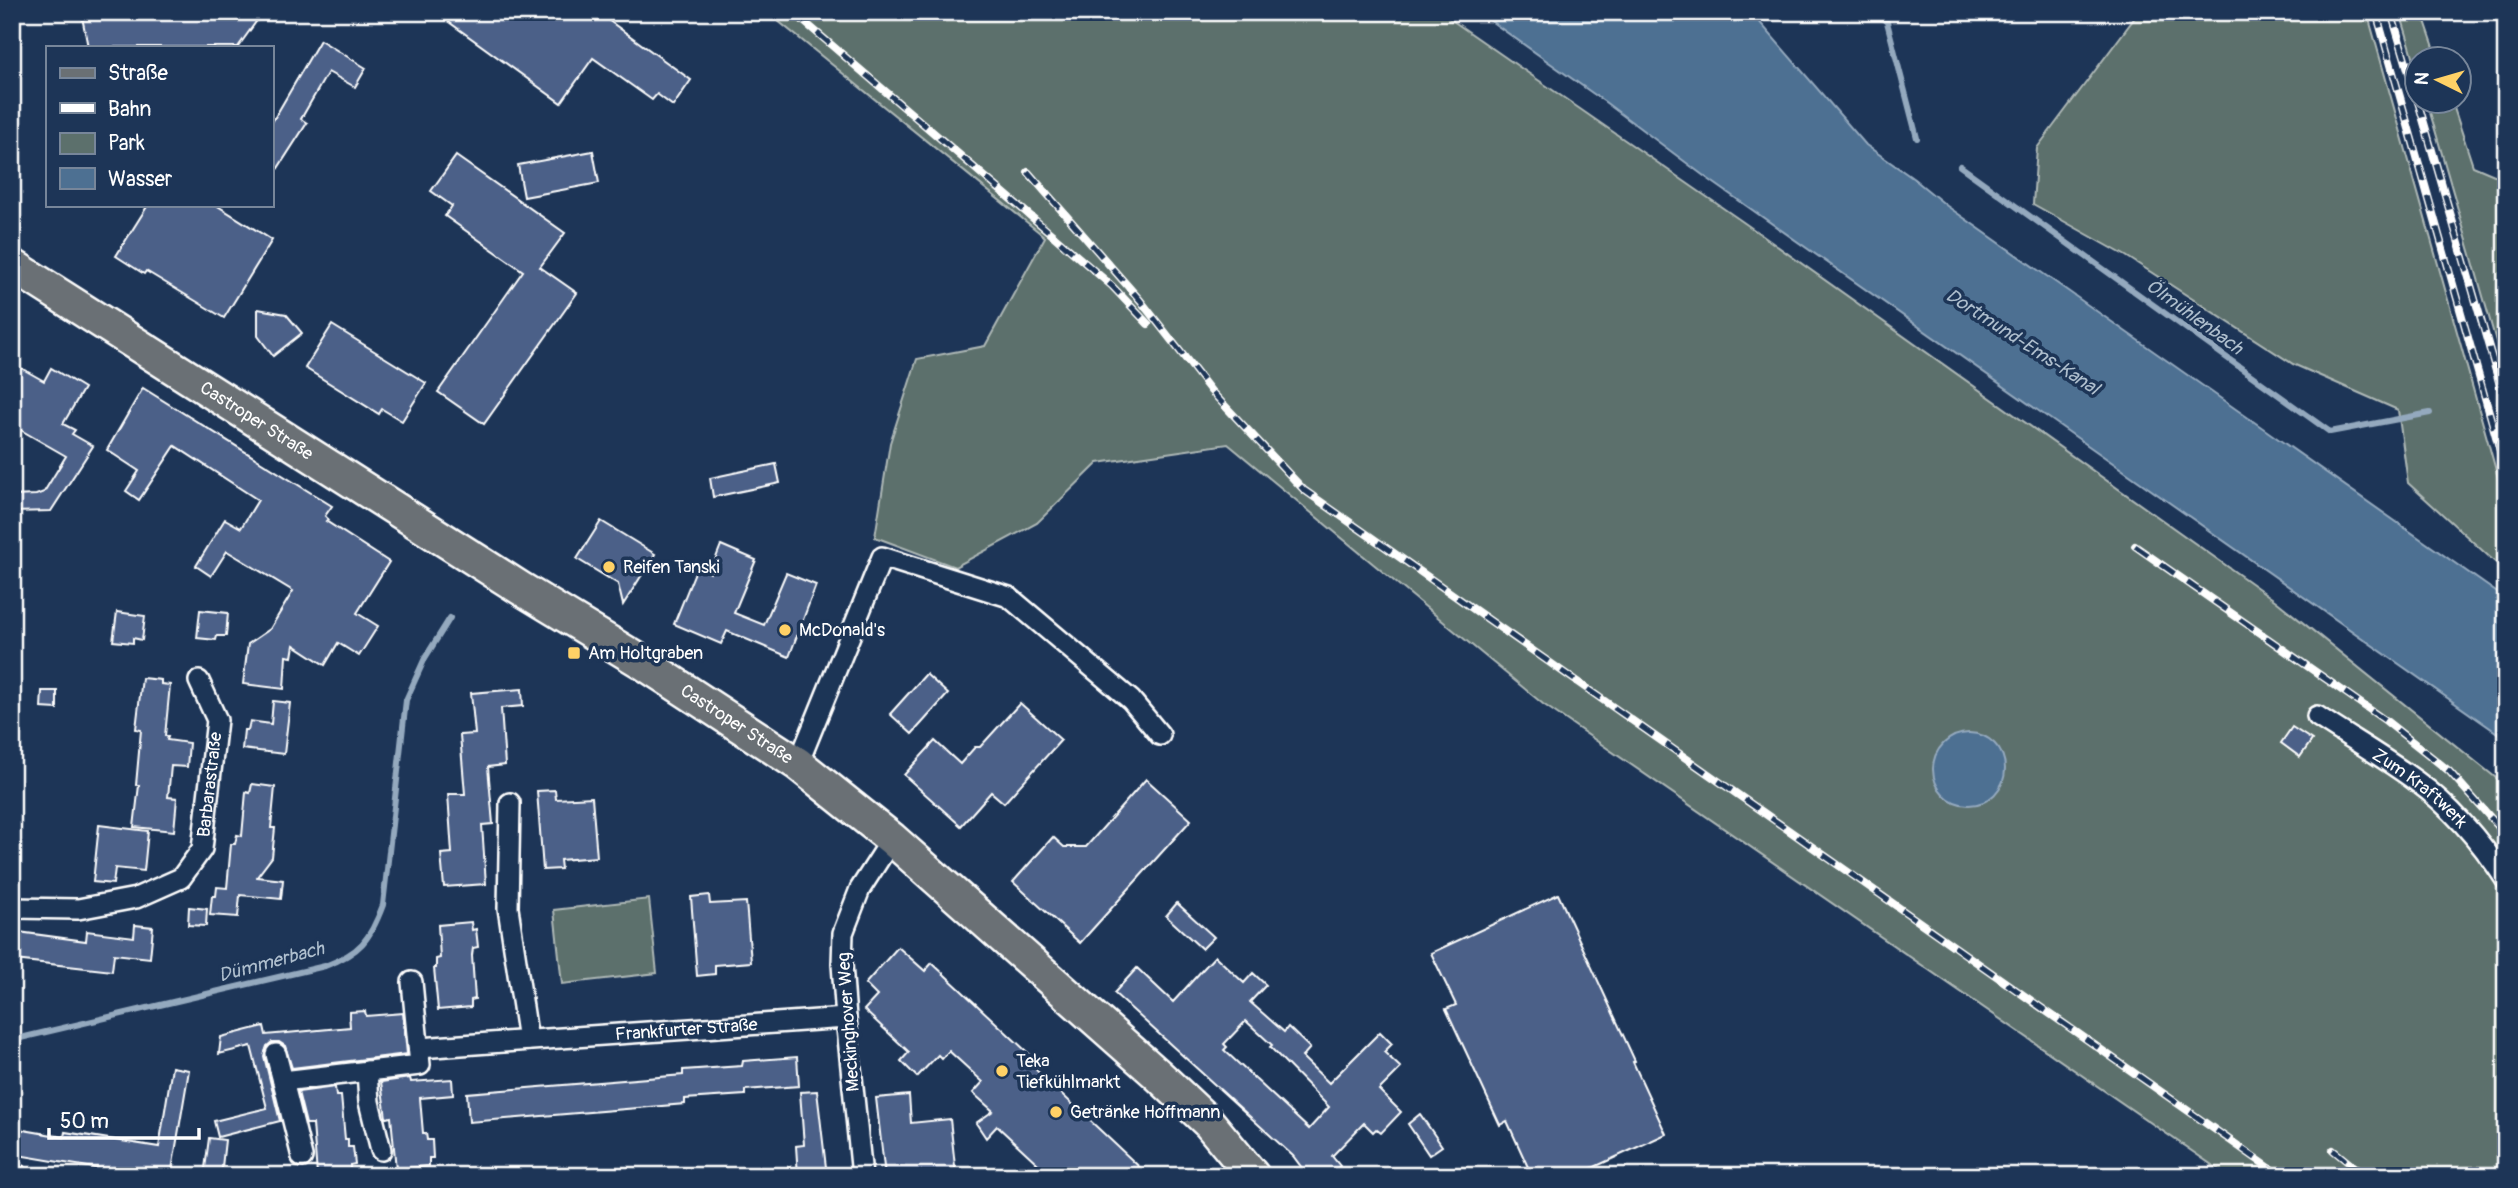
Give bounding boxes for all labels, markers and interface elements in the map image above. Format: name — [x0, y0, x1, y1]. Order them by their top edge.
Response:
legend — [46, 46, 273, 206]
north arrow — [2402, 46, 2472, 116]
text: Straße — [108, 60, 168, 87]
text: N — [2410, 71, 2435, 86]
text: Bahn — [108, 96, 151, 123]
text: Park — [108, 130, 145, 157]
text: Wasser — [108, 166, 173, 193]
water label: Ölmühlenbach — [2141, 274, 2248, 361]
water label: Dortmund-Ems-Kanal — [1941, 283, 2106, 402]
street label: Castroper Straße — [196, 377, 317, 466]
place label: Reifen Tanski — [623, 556, 720, 579]
marker: Reifen Tanski — [601, 559, 617, 575]
place label: McDonald's — [799, 619, 885, 642]
marker: McDonald's — [777, 622, 793, 638]
place label: Am Holtgraben — [588, 642, 703, 665]
marker: Am Holtgraben — [566, 645, 582, 661]
street label: Castroper Straße — [676, 679, 797, 770]
street label: Barbarastraße — [192, 731, 228, 838]
street label: Zum Kraftwerk — [2368, 743, 2473, 834]
water label: Dümmerbach — [216, 936, 328, 988]
street label: Meckinghover Weg — [832, 952, 865, 1092]
street label: Frankfurter Straße — [614, 1013, 758, 1046]
place label: Teka Tiefkühlmarkt — [1016, 1050, 1121, 1094]
marker: Teka Tiefkühlmarkt — [994, 1063, 1010, 1079]
scale bar — [49, 1097, 200, 1141]
place label: Getränke Hoffmann — [1070, 1101, 1221, 1124]
marker: Getränke Hoffmann — [1048, 1104, 1064, 1120]
text: 50 m — [60, 1108, 109, 1135]

